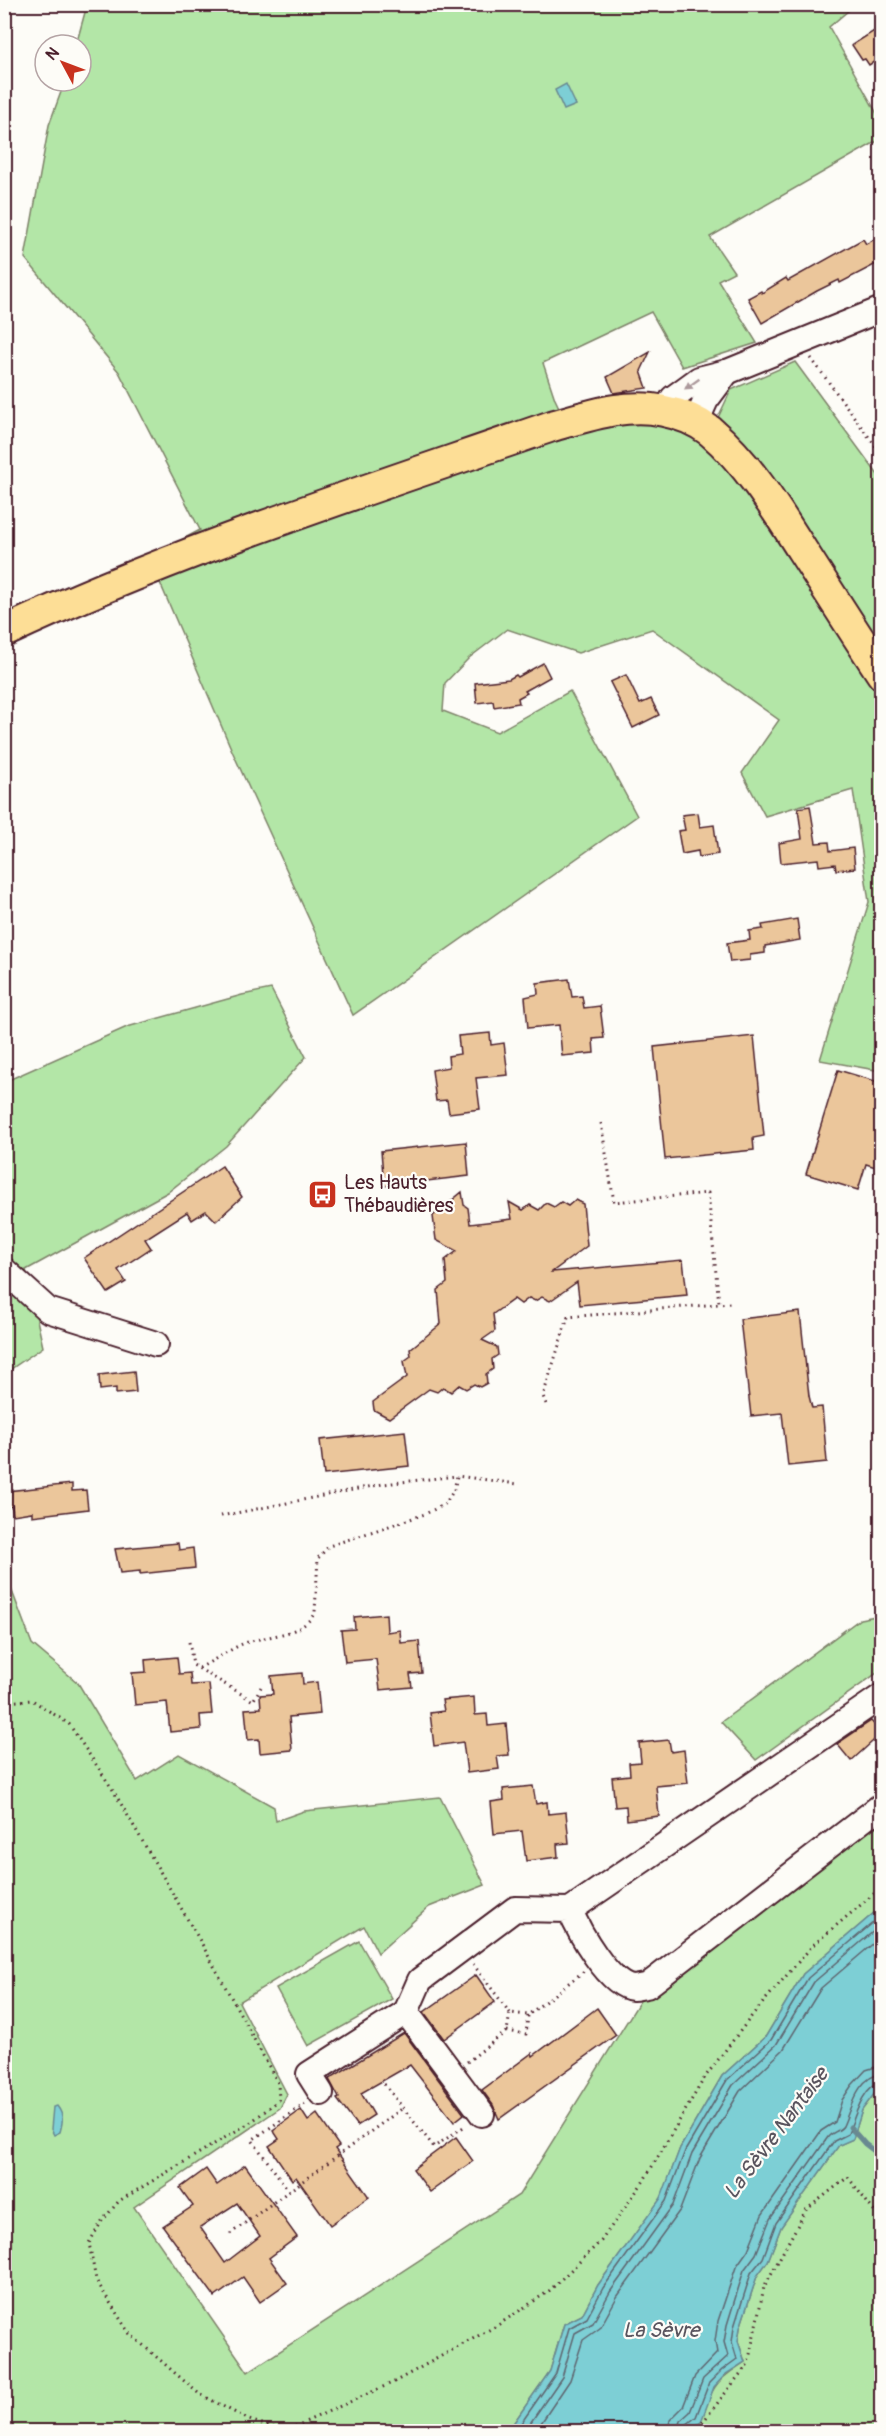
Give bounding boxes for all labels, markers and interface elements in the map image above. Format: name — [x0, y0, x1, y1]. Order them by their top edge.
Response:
north arrow — [33, 33, 93, 93]
text: N — [41, 43, 64, 64]
one-way arrow — [684, 378, 700, 390]
place label: Les Hauts Thébaudières — [344, 1170, 454, 1218]
bus stop icon: Les Hauts Thébaudières — [307, 1178, 339, 1210]
water label: La Sèvre Nantaise — [718, 2060, 836, 2204]
water label: La Sèvre — [623, 2317, 702, 2344]

